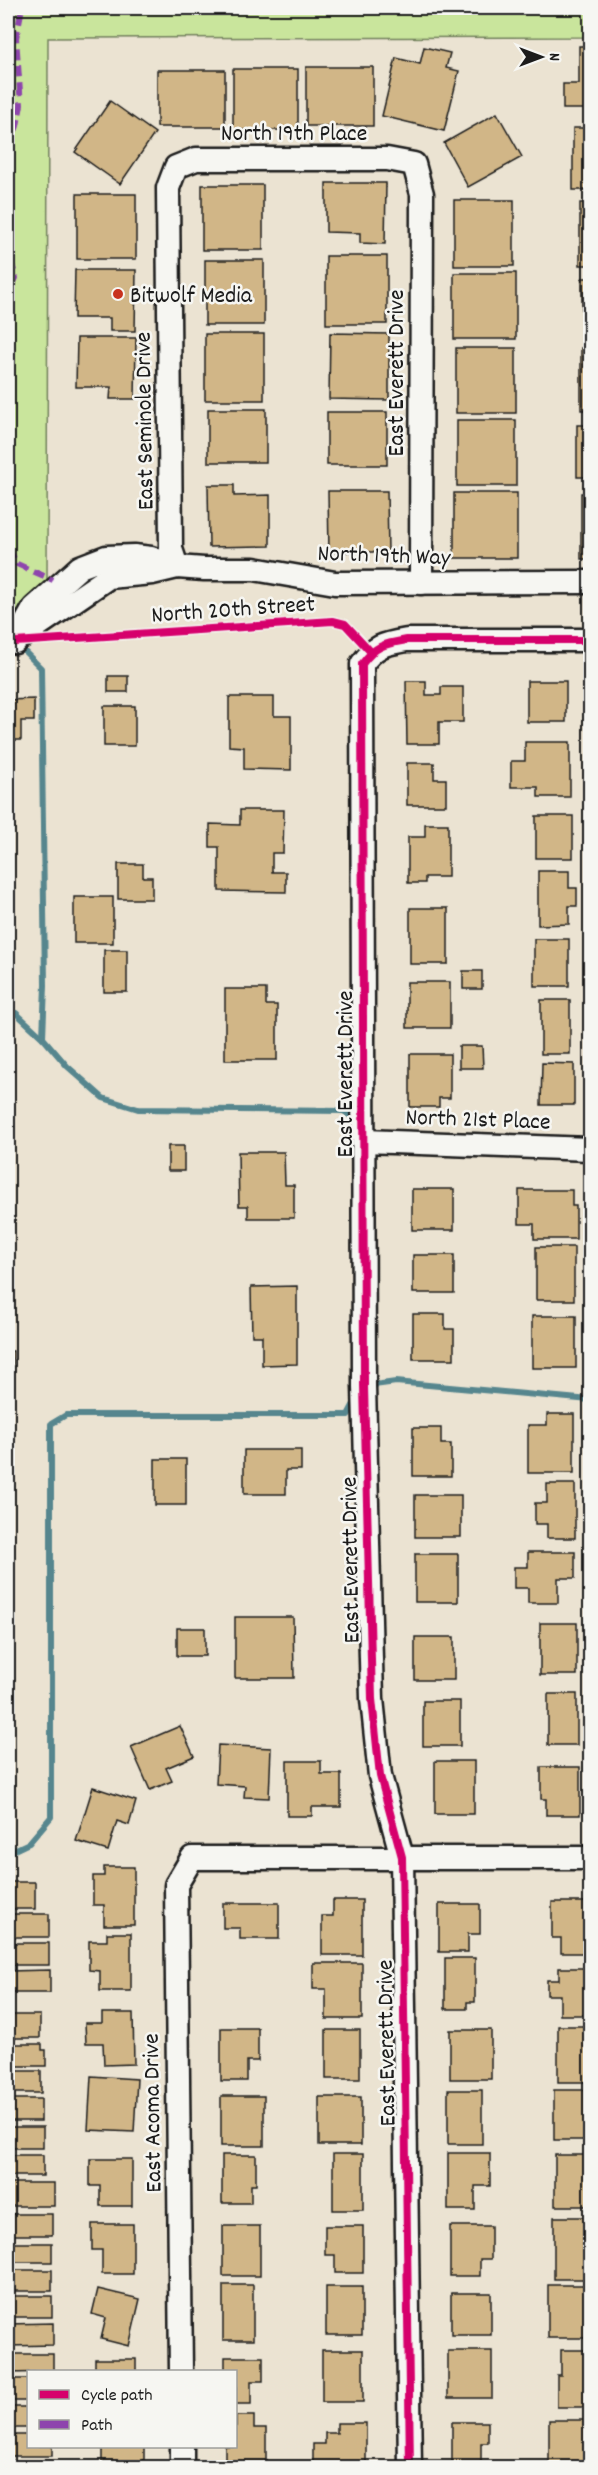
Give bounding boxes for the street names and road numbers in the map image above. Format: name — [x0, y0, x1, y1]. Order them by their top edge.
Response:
street label: North 19th Place — [221, 118, 367, 152]
street label: East Everett Drive — [381, 290, 415, 457]
street label: East Seminole Drive — [127, 331, 165, 510]
street label: North 19th Way — [317, 538, 452, 576]
street label: North 20th Street — [150, 588, 316, 634]
street label: East Everett Drive — [330, 991, 364, 1158]
street label: North 21st Place — [405, 1101, 551, 1141]
street label: East Everett Drive — [334, 1476, 370, 1644]
street label: East Everett Drive — [370, 1959, 406, 2127]
street label: East Acoma Drive — [136, 2033, 172, 2193]

